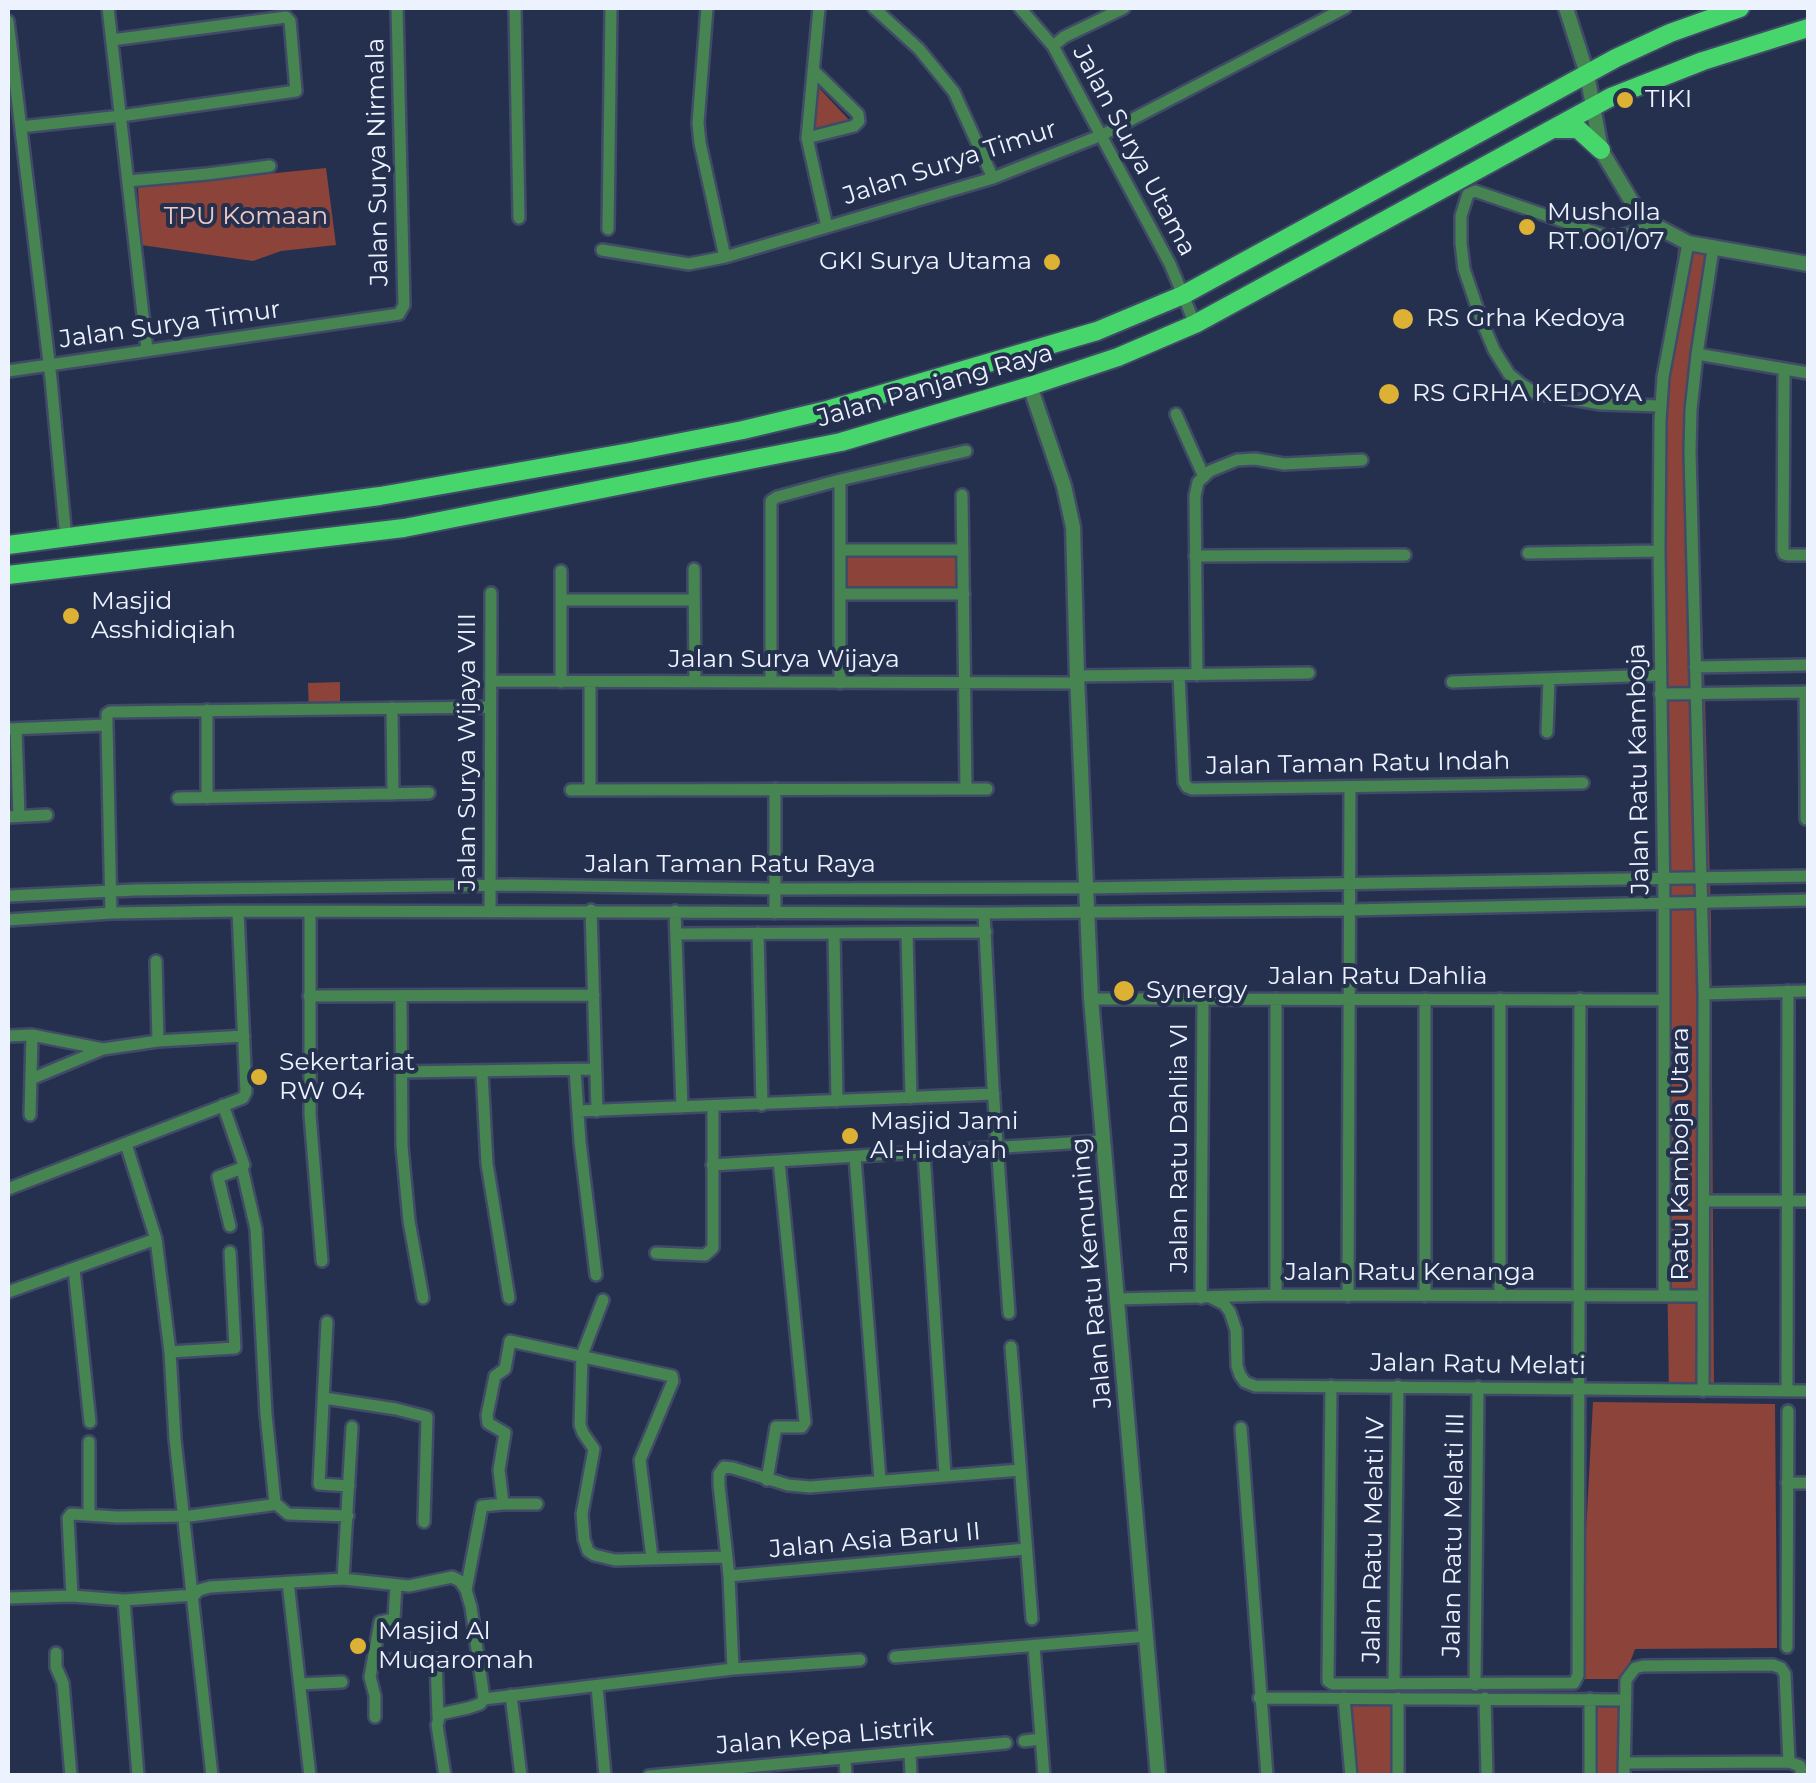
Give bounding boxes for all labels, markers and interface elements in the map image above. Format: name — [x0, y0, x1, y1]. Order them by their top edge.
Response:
street label: Jalan Surya Nirmala — [361, 38, 395, 286]
street label: Jalan Surya Utama — [1066, 41, 1202, 261]
place label: TIKI — [1645, 85, 1692, 115]
marker: TIKI — [1614, 89, 1636, 111]
street label: Jalan Surya Timur — [839, 114, 1061, 212]
place label: Musholla RT.001/07 — [1547, 198, 1664, 257]
park label: TPU Komaan — [164, 202, 328, 232]
marker: Musholla RT.001/07 — [1516, 216, 1538, 238]
place label: GKI Surya Utama — [819, 247, 1032, 277]
marker: GKI Surya Utama — [1041, 251, 1063, 273]
street label: Jalan Surya Timur — [57, 295, 283, 355]
place label: RS Grha Kedoya — [1426, 304, 1626, 334]
marker: RS Grha Kedoya — [1390, 306, 1416, 332]
street label: Jalan Panjang Raya — [814, 338, 1056, 434]
place label: RS GRHA KEDOYA — [1412, 379, 1642, 409]
marker: RS GRHA KEDOYA — [1376, 381, 1402, 407]
place label: Masjid Asshidiqiah — [91, 587, 236, 646]
marker: Masjid Asshidiqiah — [60, 605, 82, 627]
street label: Jalan Surya Wijaya VIII — [453, 613, 483, 891]
street label: Jalan Ratu Kamboja — [1622, 643, 1656, 895]
street label: Jalan Surya Wijaya — [668, 645, 900, 675]
street label: Jalan Taman Ratu Indah — [1205, 746, 1511, 782]
street label: Jalan Taman Ratu Raya — [584, 850, 876, 880]
street label: Jalan Ratu Dahlia — [1269, 962, 1487, 992]
place label: Synergy — [1146, 976, 1247, 1006]
marker: Synergy — [1111, 978, 1137, 1004]
street label: Jalan Ratu Dahlia VI — [1165, 1023, 1195, 1273]
street label: Ratu Kamboja Utara — [1666, 1027, 1696, 1281]
place label: Sekertariat RW 04 — [279, 1048, 415, 1107]
marker: Sekertariat RW 04 — [248, 1066, 270, 1088]
place label: Masjid Jami Al-Hidayah — [870, 1107, 1018, 1166]
marker: Masjid Jami Al-Hidayah — [839, 1125, 861, 1147]
street label: Jalan Ratu Kemuning — [1065, 1136, 1119, 1410]
street label: Jalan Ratu Kenanga — [1284, 1258, 1536, 1288]
street label: Jalan Ratu Melati — [1370, 1348, 1586, 1382]
street label: Jalan Ratu Melati III — [1437, 1412, 1471, 1658]
street label: Jalan Ratu Melati IV — [1357, 1416, 1391, 1664]
street label: Jalan Asia Baru II — [768, 1517, 982, 1565]
place label: Masjid Al Muqaromah — [378, 1617, 534, 1676]
marker: Masjid Al Muqaromah — [347, 1635, 369, 1657]
street label: Jalan Kepa Listrik — [715, 1713, 935, 1761]

